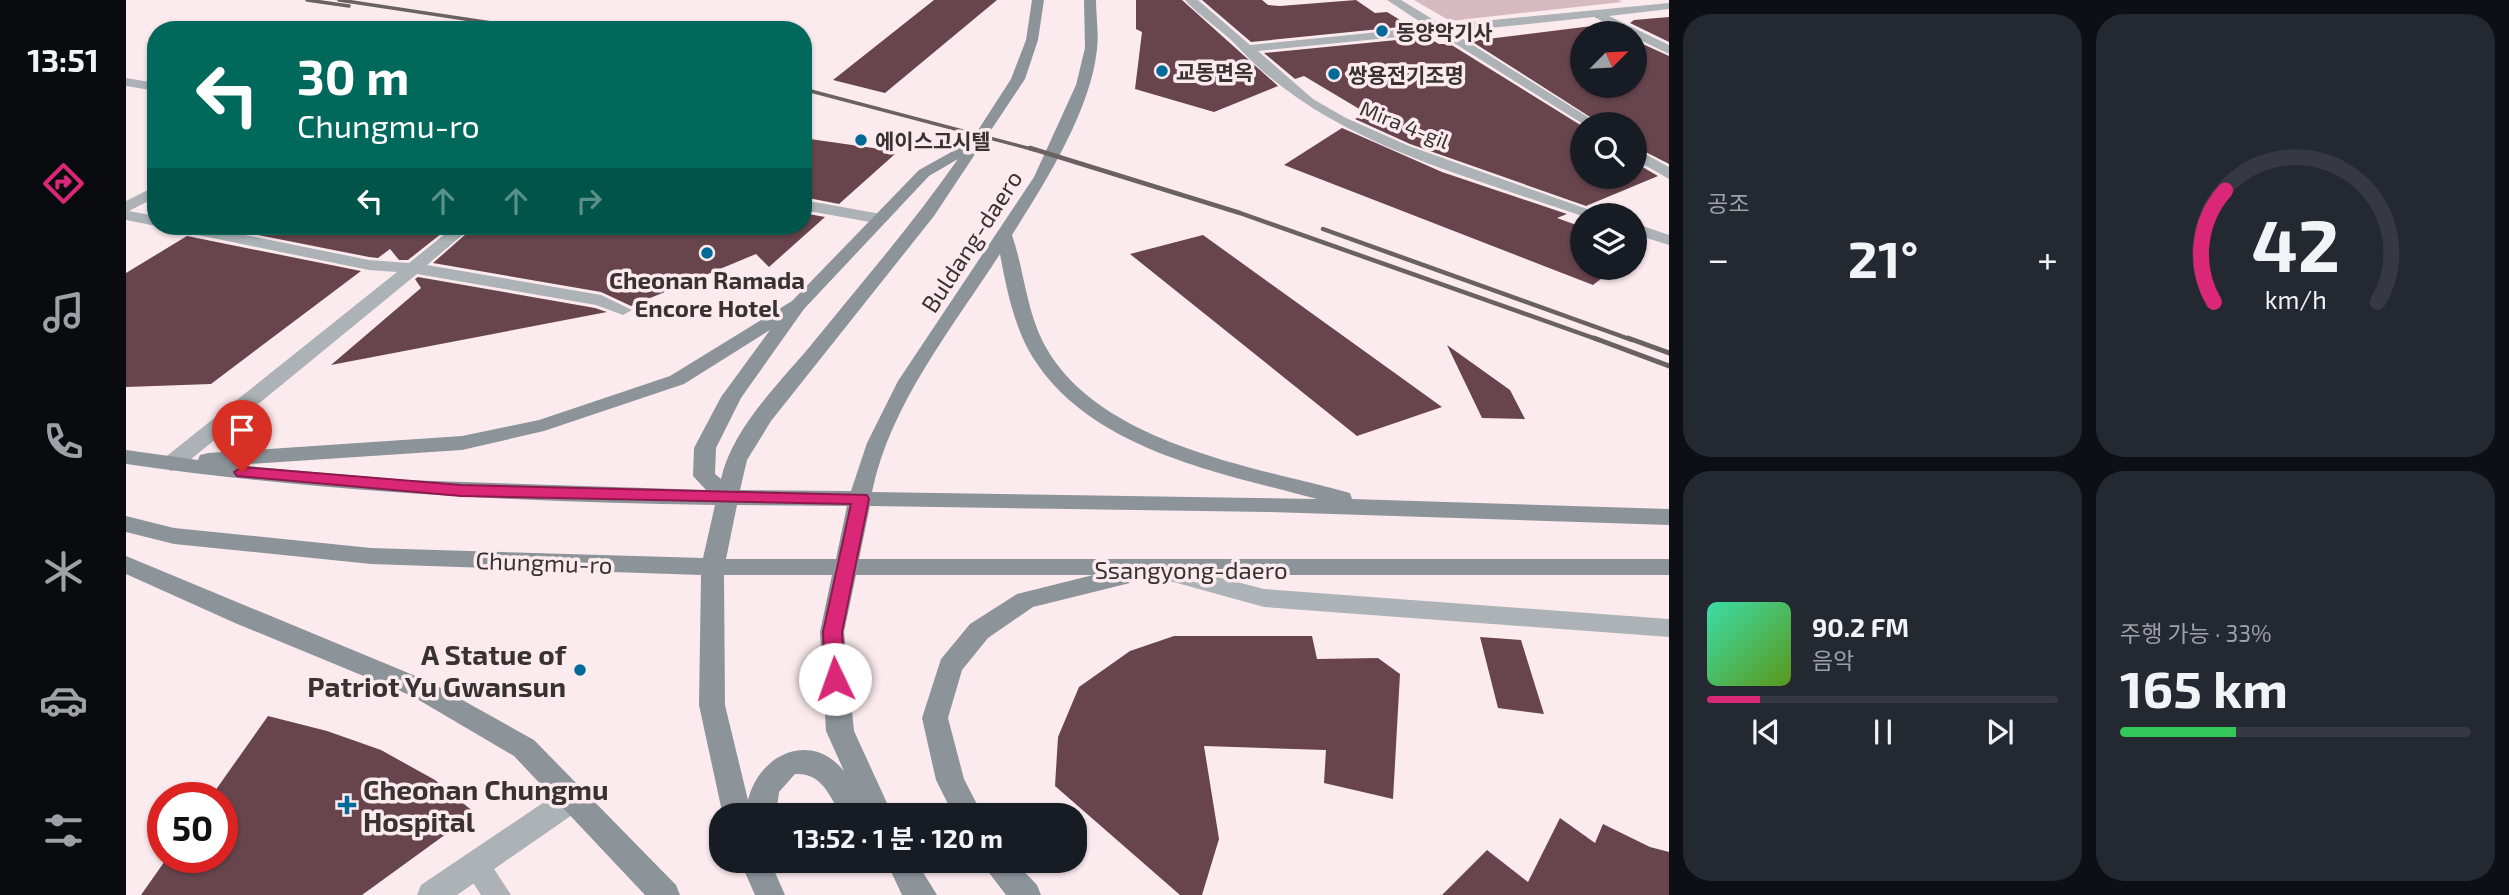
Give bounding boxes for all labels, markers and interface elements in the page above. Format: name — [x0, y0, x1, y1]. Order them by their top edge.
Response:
place label: 동양악기사 — [1396, 19, 1493, 44]
north arrow — [1570, 21, 1647, 98]
map controls — [1570, 21, 1647, 280]
marker: 동양악기사 — [1374, 23, 1390, 39]
text: 13:51 — [27, 40, 99, 78]
text: 30 m — [297, 46, 409, 105]
icon: left — [182, 49, 273, 140]
place label: 교동면옥 — [1176, 59, 1253, 84]
place label: 쌍용전기조명 — [1348, 62, 1464, 87]
marker: 교동면옥 — [1154, 63, 1170, 79]
marker: 쌍용전기조명 — [1326, 66, 1342, 82]
street label: Mira 4-gil — [1357, 95, 1454, 153]
text: Chungmu-ro — [297, 106, 480, 144]
button: search — [1570, 112, 1647, 189]
place label: 에이스고시텔 — [875, 128, 991, 153]
marker: 에이스고시텔 — [853, 132, 869, 148]
icon: directions — [39, 159, 88, 208]
street label: Buldang-daero — [914, 165, 1028, 317]
icon: left — [351, 182, 389, 220]
icon: ahead — [424, 182, 462, 220]
icon: ahead — [497, 182, 535, 220]
icon: right — [570, 182, 608, 220]
text: 공조 — [1707, 189, 1749, 217]
text: 42 — [2251, 199, 2340, 287]
button: layers — [1570, 203, 1647, 280]
text: 21° — [1848, 226, 1918, 288]
text: − — [1707, 235, 1729, 281]
text: + — [2037, 235, 2058, 281]
marker: Cheonan Ramada Encore Hotel — [699, 245, 715, 261]
place label: Cheonan Ramada Encore Hotel — [609, 265, 805, 322]
text: km/h — [2264, 283, 2327, 313]
icon: music — [39, 288, 88, 337]
pin — [212, 400, 272, 472]
icon: arrive — [223, 411, 261, 449]
icon: phone — [39, 417, 88, 466]
street label: Chungmu-ro — [475, 545, 613, 579]
icon: climate — [39, 547, 88, 596]
street label: Ssangyong-daero — [1094, 555, 1288, 584]
text: 90.2 FM — [1812, 611, 1909, 642]
text: 주행 가능 · 33% — [2120, 619, 2272, 647]
place label: A Statue of Patriot Yu Gwansun — [307, 637, 567, 703]
position arrow — [798, 642, 872, 716]
text: 음악 — [1812, 646, 1854, 674]
text: 165 km — [2120, 656, 2288, 718]
marker: A Statue of Patriot Yu Gwansun — [572, 662, 588, 678]
icon: car — [39, 676, 88, 725]
icon: previous — [1747, 713, 1785, 751]
icon: pause — [1864, 713, 1902, 751]
icon: next — [1981, 713, 2019, 751]
place label: Cheonan Chungmu Hospital — [363, 772, 609, 838]
speed limit sign: 50 — [147, 782, 238, 873]
marker: Cheonan Chungmu Hospital — [337, 795, 357, 815]
icon: filters — [39, 806, 88, 855]
text: 13:52 · 1 분 · 120 m — [793, 822, 1003, 853]

